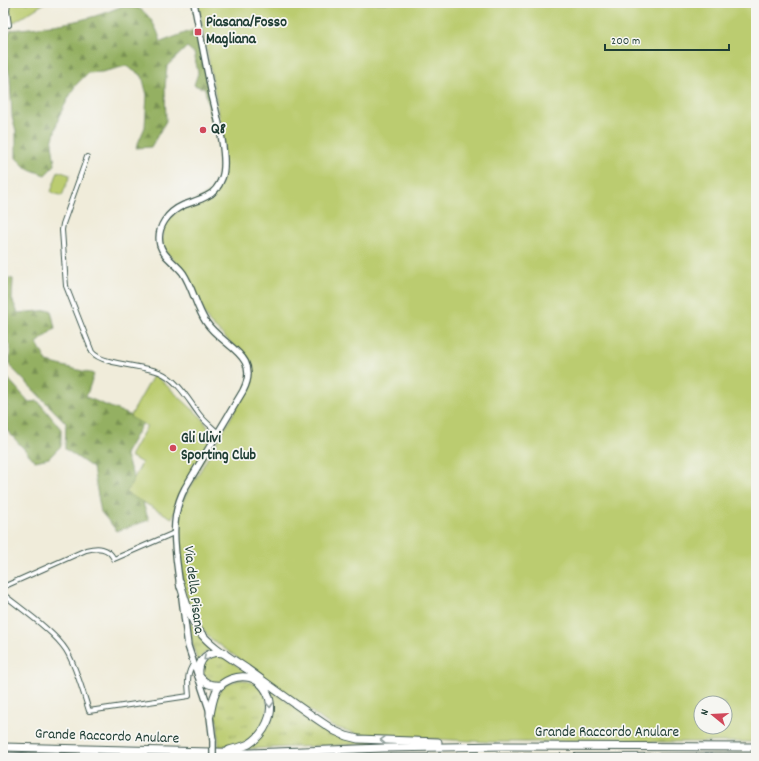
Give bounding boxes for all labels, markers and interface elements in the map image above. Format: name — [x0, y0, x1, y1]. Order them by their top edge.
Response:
place label: Piasana/Fosso Magliana — [206, 12, 287, 51]
scale bar — [605, 26, 729, 52]
marker: Piasana/Fosso Magliana — [193, 27, 203, 37]
text: 200 m — [611, 33, 640, 50]
place label: Q8 — [211, 119, 226, 141]
marker: Q8 — [198, 125, 208, 135]
place label: Gli Ulivi Sporting Club — [181, 428, 256, 467]
marker: Gli Ulivi Sporting Club — [168, 443, 178, 453]
street label: Via della Pisana — [177, 545, 209, 636]
one-way arrow — [203, 653, 211, 660]
north arrow — [693, 695, 733, 735]
one-way arrow — [266, 702, 275, 708]
text: N — [697, 707, 714, 718]
street label: Grande Raccordo Anulare — [535, 722, 680, 744]
street label: Grande Raccordo Anulare — [34, 723, 180, 751]
one-way arrow — [380, 736, 386, 745]

